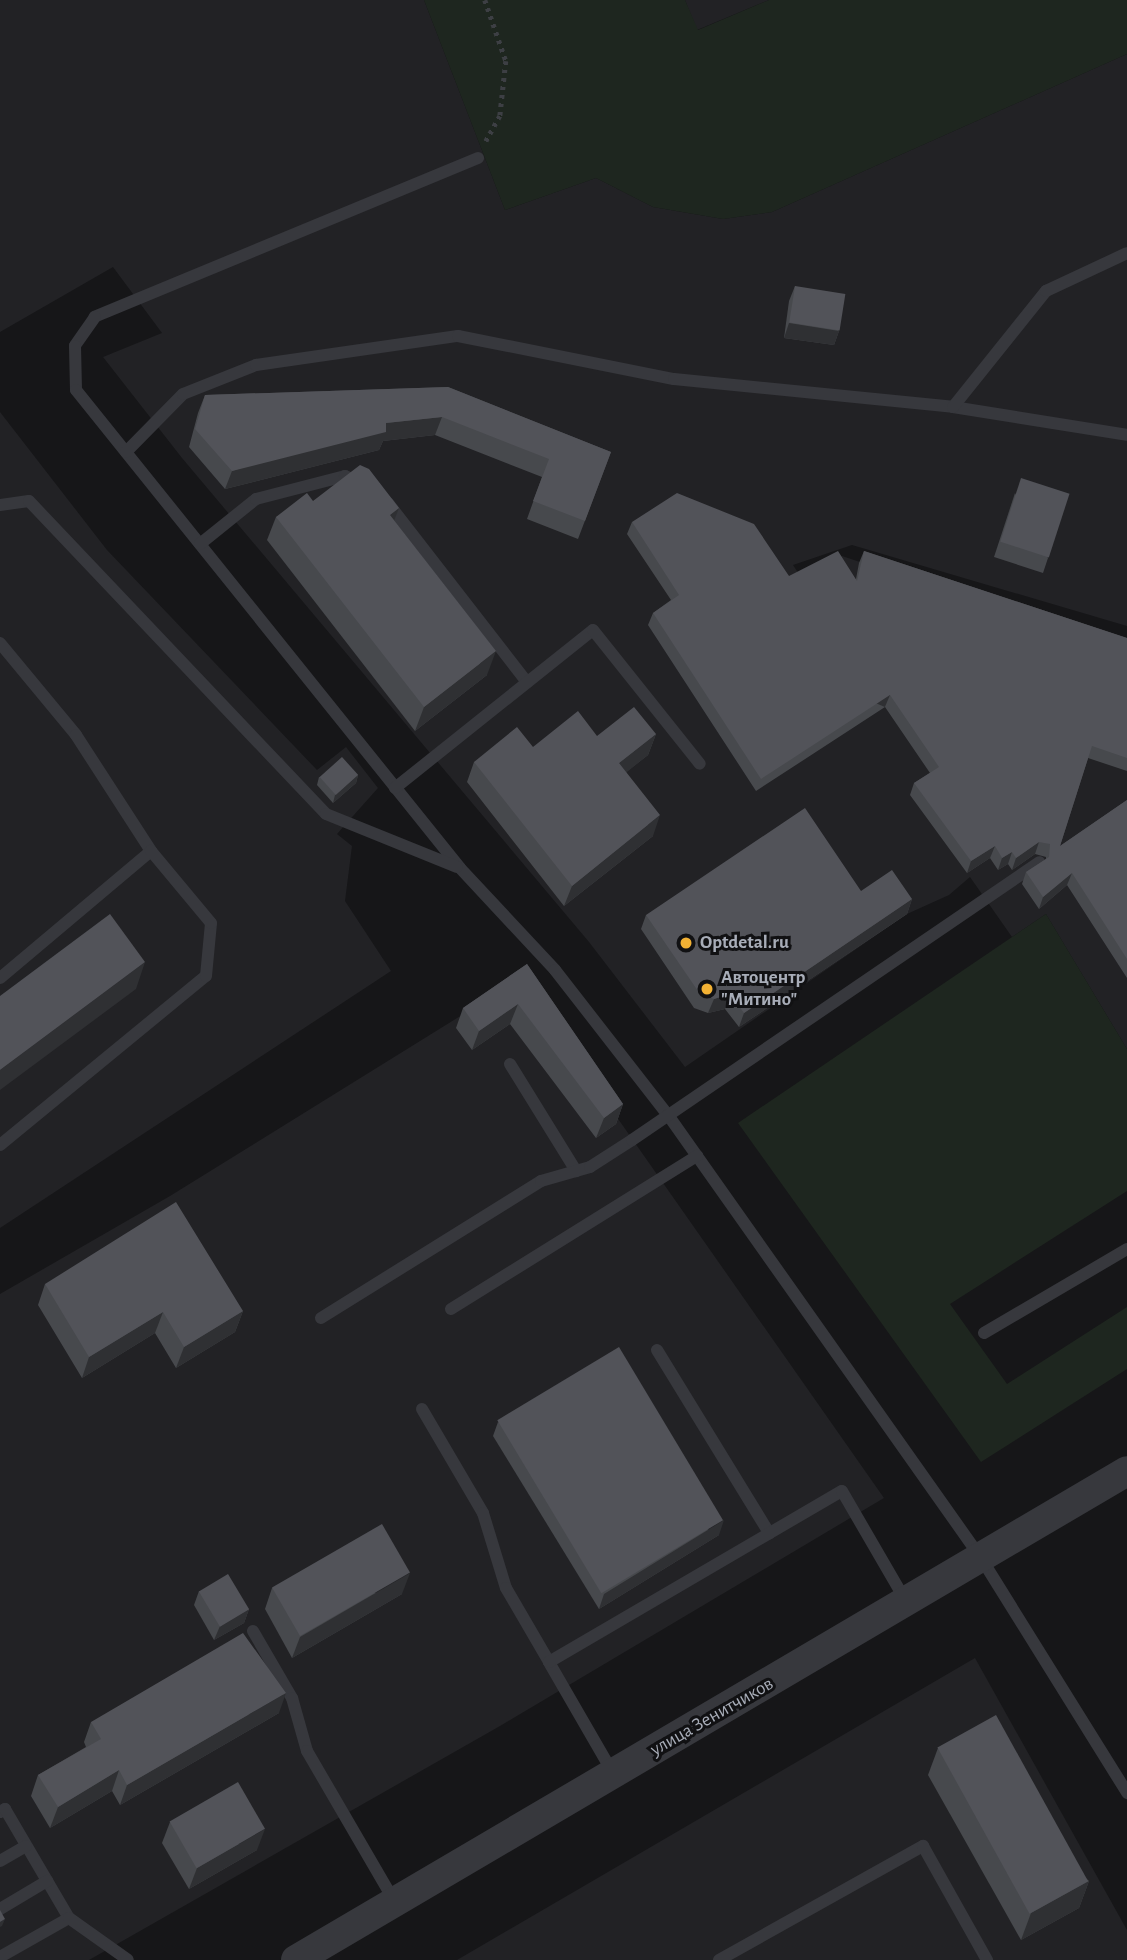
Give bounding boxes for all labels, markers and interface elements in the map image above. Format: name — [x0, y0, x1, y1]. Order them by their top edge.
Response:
place label: Optdetal.ru — [700, 932, 789, 954]
marker: Optdetal.ru — [678, 935, 694, 951]
place label: Автоцентр "Митино" — [721, 967, 805, 1011]
marker: Автоцентр "Митино" — [699, 981, 715, 997]
street label: улица Зенитчиков — [646, 1673, 778, 1761]

